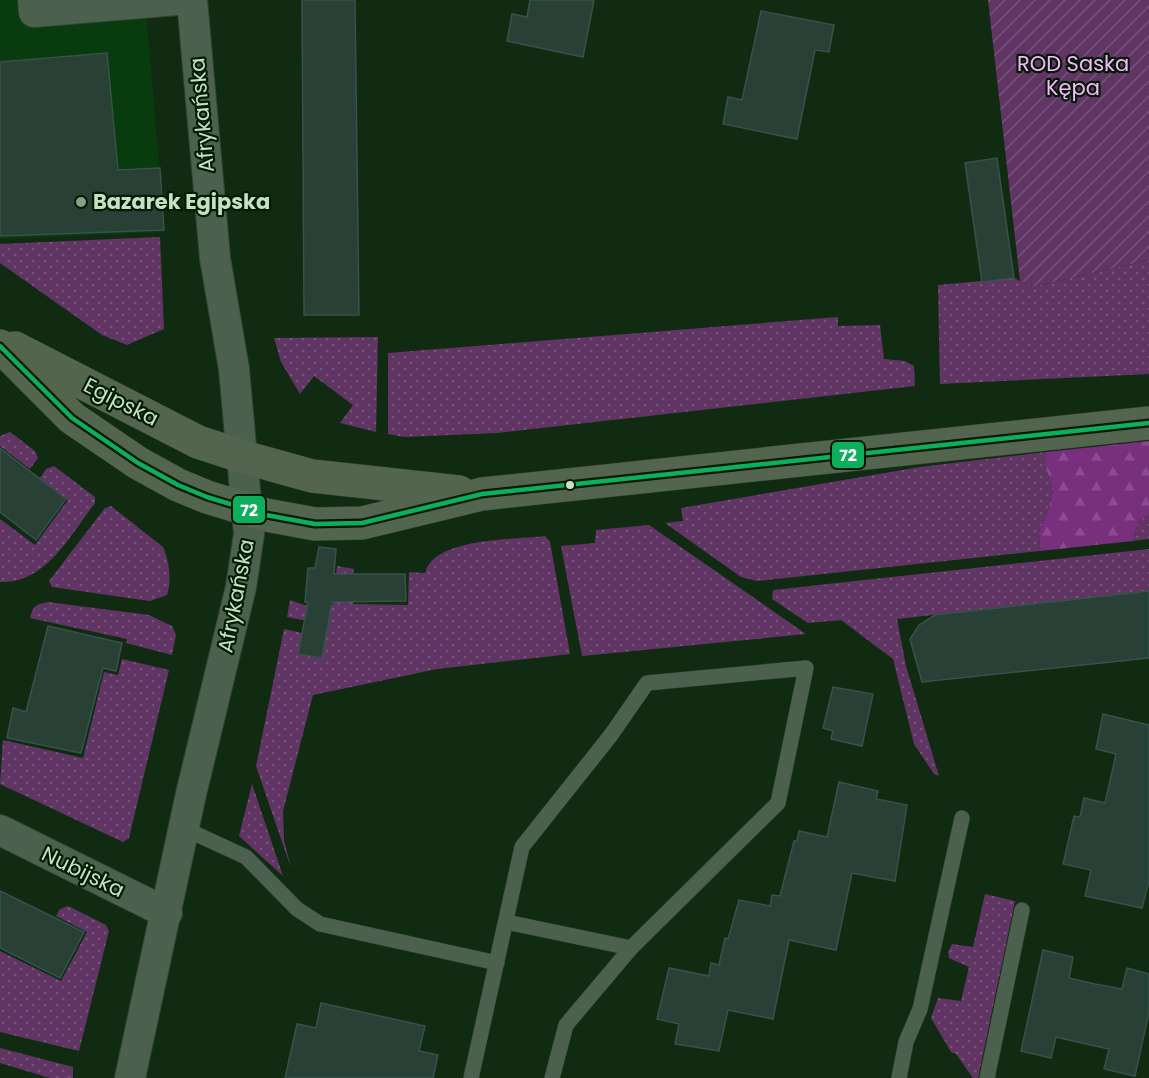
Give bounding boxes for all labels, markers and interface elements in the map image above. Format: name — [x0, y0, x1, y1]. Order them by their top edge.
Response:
park label: ROD Saska Kępa — [1017, 49, 1129, 102]
street label: Afrykańska — [182, 56, 221, 174]
place label: Bazarek Egipska — [93, 187, 270, 216]
marker: Bazarek Egipska — [74, 195, 88, 209]
street label: Egipska — [79, 370, 164, 433]
line badge: 72 — [831, 441, 865, 469]
text: 72 — [839, 444, 857, 467]
unlabelled marker — [564, 479, 576, 491]
line badge: 72 — [232, 495, 266, 524]
text: 72 — [240, 499, 258, 522]
street label: Afrykańska — [210, 537, 261, 655]
street label: Nubijska — [37, 839, 129, 904]

